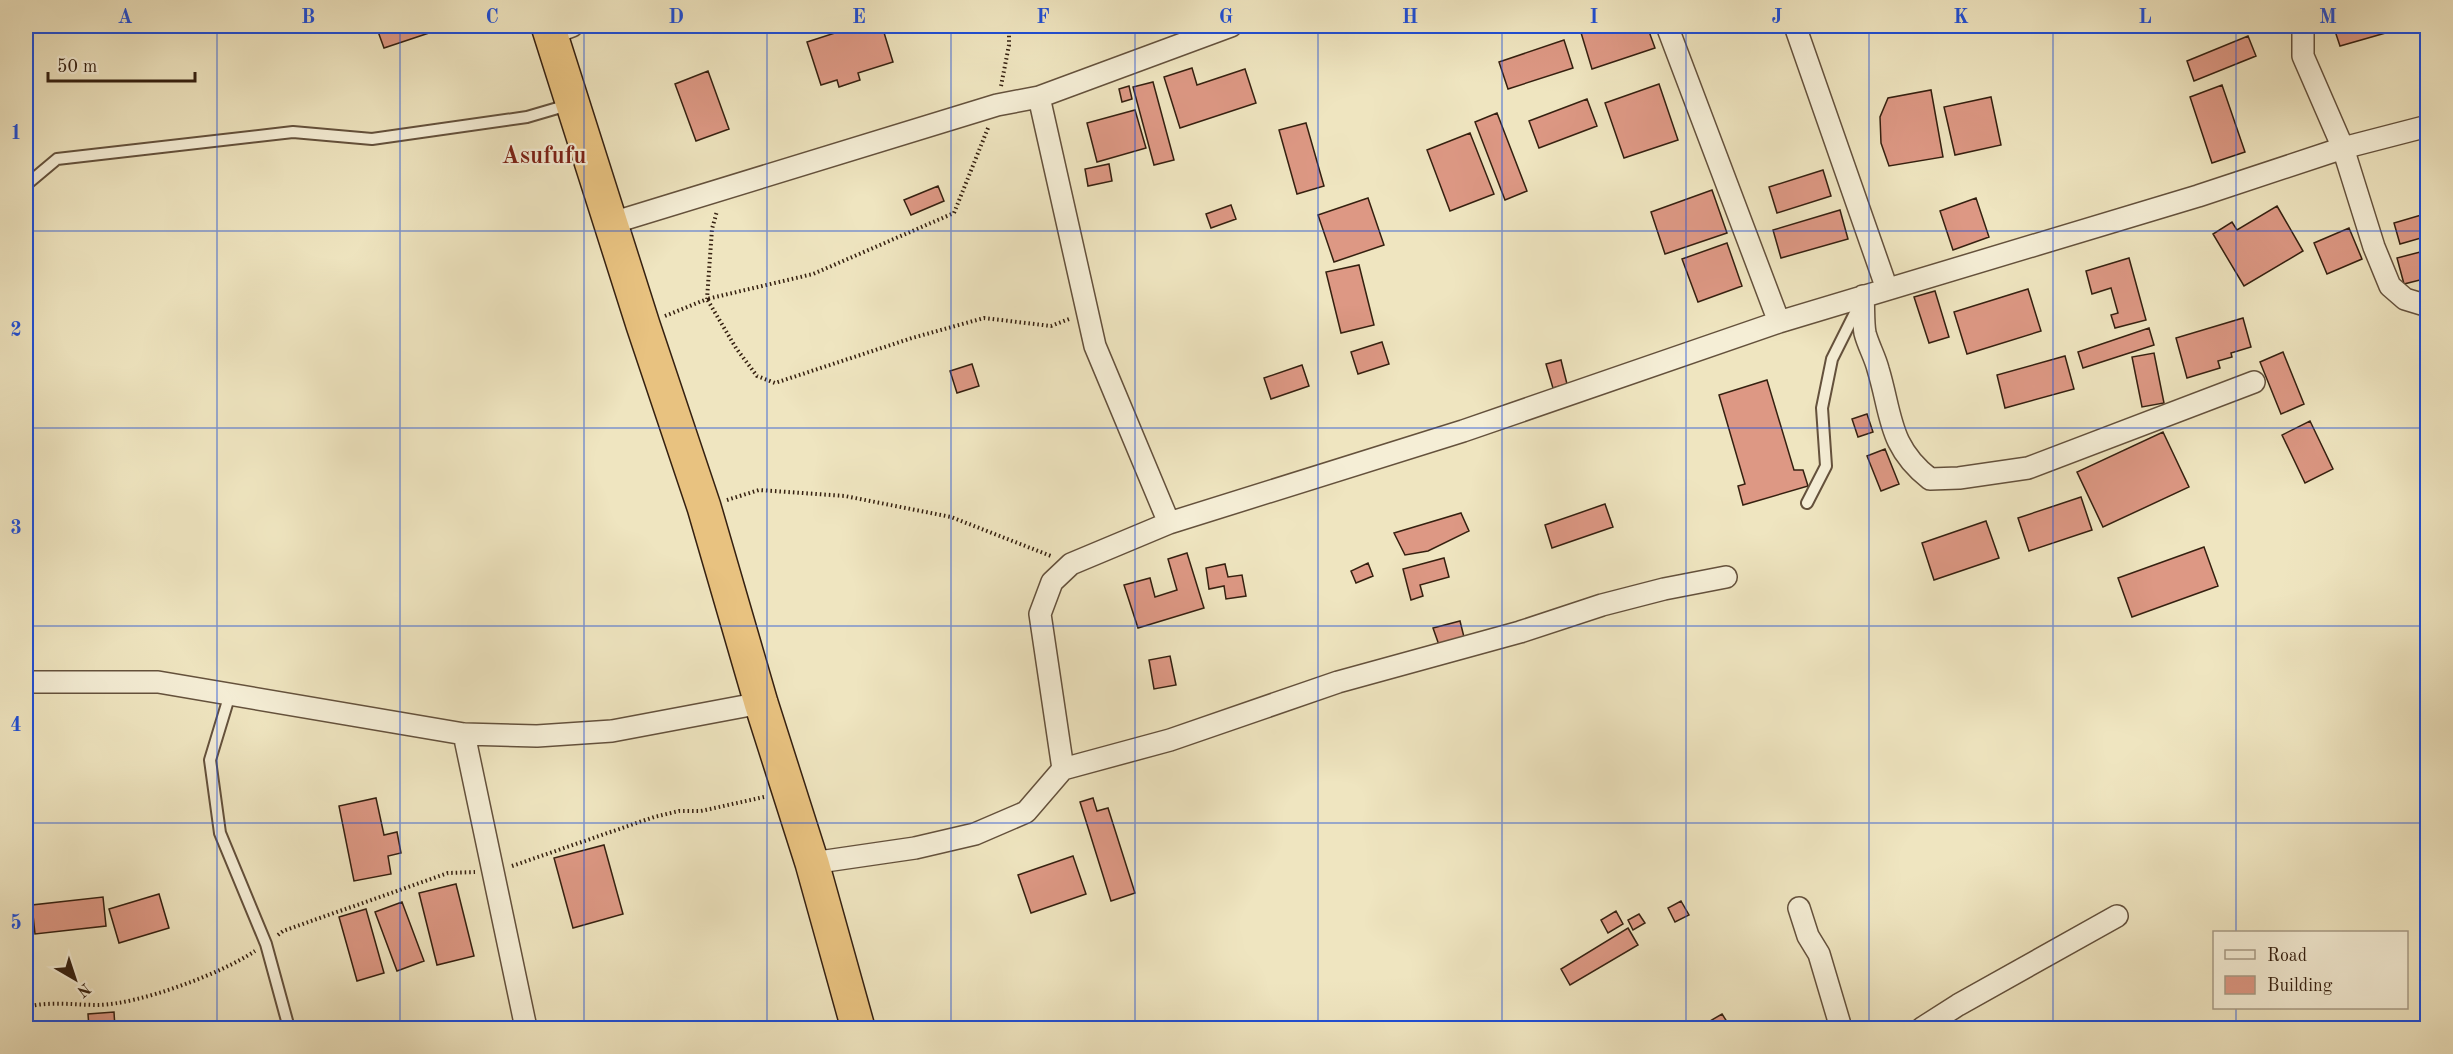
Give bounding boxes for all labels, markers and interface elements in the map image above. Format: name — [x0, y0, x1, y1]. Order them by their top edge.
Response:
text: A — [117, 8, 133, 28]
text: B — [301, 8, 315, 28]
text: C — [485, 8, 499, 28]
text: D — [668, 8, 684, 28]
text: E — [852, 8, 866, 28]
text: F — [1036, 8, 1050, 28]
text: G — [1219, 8, 1233, 28]
text: H — [1402, 8, 1418, 28]
text: I — [1590, 8, 1598, 28]
text: J — [1772, 8, 1783, 28]
text: K — [1953, 8, 1969, 28]
text: L — [2138, 8, 2152, 28]
text: M — [2319, 8, 2337, 28]
scale bar — [48, 45, 195, 83]
text: 50 m — [57, 58, 97, 76]
text: 1 — [10, 124, 22, 144]
district label: Asufufu — [502, 145, 586, 169]
text: 2 — [10, 321, 22, 341]
text: 3 — [10, 519, 22, 539]
text: 4 — [10, 716, 22, 736]
text: 5 — [10, 913, 22, 934]
legend — [2213, 931, 2408, 1009]
text: Road — [2267, 947, 2307, 965]
north arrow — [45, 949, 105, 1009]
text: Building — [2267, 977, 2333, 995]
text: N — [73, 979, 93, 1000]

